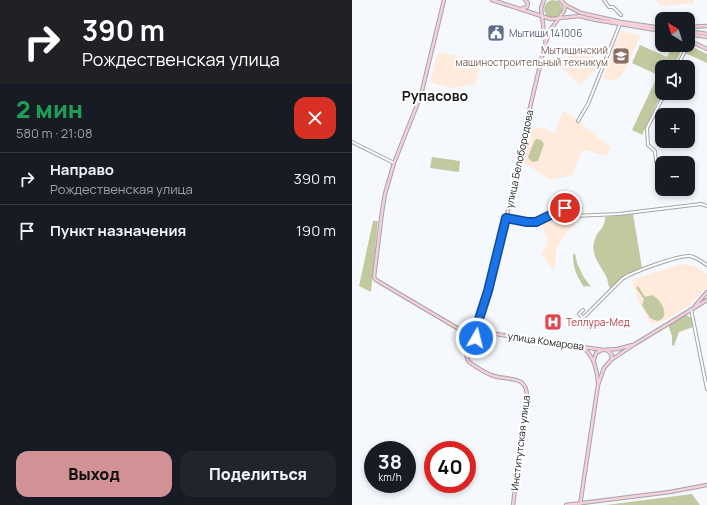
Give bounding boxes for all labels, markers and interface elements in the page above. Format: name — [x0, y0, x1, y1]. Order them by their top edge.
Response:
text: 390 m — [82, 11, 165, 49]
north arrow — [655, 12, 695, 52]
map controls — [655, 12, 695, 196]
icon: right — [16, 16, 68, 68]
public building icon: Мытищи 141006 — [486, 23, 506, 43]
place label: Мытищи 141006 — [509, 26, 582, 40]
place label: Мытищинский машиностроительный техникум — [456, 43, 608, 69]
school or university icon: Мытищинский машиностроительный техникум — [611, 46, 631, 66]
text: Рождественская улица — [82, 47, 280, 71]
button: sound — [655, 60, 695, 100]
district label: Рупасово — [402, 86, 469, 105]
text: 2 мин — [16, 92, 83, 125]
button: close — [294, 97, 336, 139]
button: + — [655, 108, 695, 148]
street label: улица Белобородова — [502, 109, 536, 209]
text: 580 m · 21:08 — [16, 124, 93, 142]
button: − — [655, 156, 695, 196]
text: Направо — [50, 159, 114, 180]
icon: right — [16, 168, 38, 190]
text: 390 m — [294, 168, 336, 189]
text: Рождественская улица — [50, 180, 193, 198]
pin — [548, 191, 582, 225]
icon: arrive — [554, 197, 576, 219]
icon: arrive — [16, 220, 38, 242]
text: Пункт назначения — [50, 220, 186, 241]
text: 190 m — [296, 220, 336, 241]
hospital icon: Теллура-Мед — [543, 312, 563, 332]
place label: Теллура-Мед — [566, 315, 630, 329]
position arrow — [455, 317, 497, 359]
street label: улица Комарова — [507, 329, 585, 353]
street label: Институтская улица — [507, 395, 533, 491]
speed limit sign: 40 — [424, 441, 476, 493]
text: 38 — [378, 448, 402, 475]
button: Выход — [16, 451, 172, 497]
button: Поделиться — [180, 451, 336, 497]
text: km/h — [378, 470, 402, 484]

